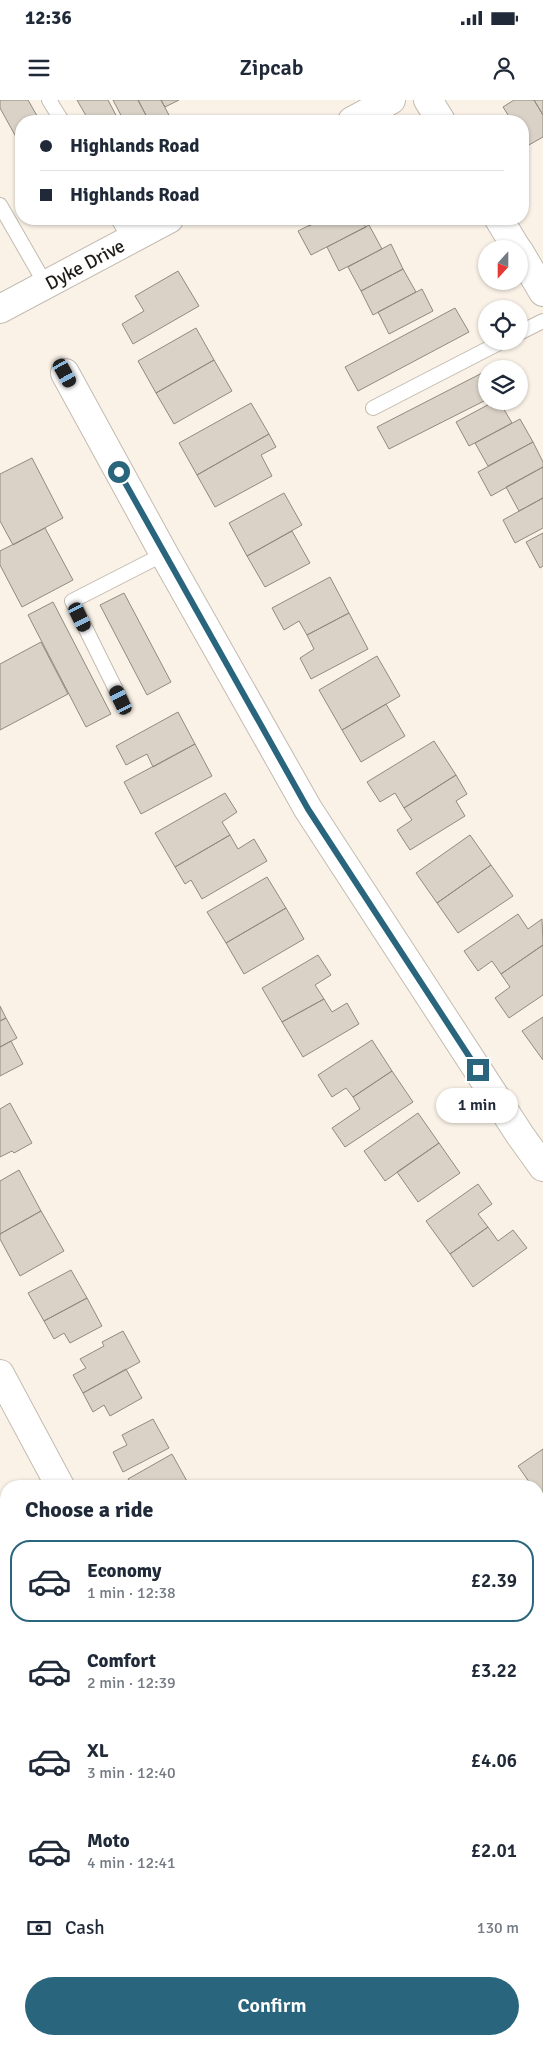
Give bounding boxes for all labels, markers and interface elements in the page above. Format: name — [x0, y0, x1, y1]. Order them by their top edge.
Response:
text: 12:36 — [25, 6, 72, 30]
icon: menu — [25, 54, 53, 82]
text: Zipcab — [240, 54, 303, 81]
icon: person — [490, 54, 518, 82]
text: Highlands Road — [70, 134, 199, 158]
text: Highlands Road — [70, 183, 199, 207]
street label: Dyke Drive — [41, 234, 129, 296]
north arrow — [478, 240, 528, 290]
map controls — [478, 240, 528, 410]
button: locate — [478, 300, 528, 350]
car — [51, 356, 78, 390]
button: layers — [478, 360, 528, 410]
route start — [108, 461, 130, 483]
car — [66, 600, 93, 634]
car — [107, 683, 134, 717]
route end — [467, 1059, 489, 1081]
callout: 1 min — [437, 1088, 519, 1122]
text: 1 min — [458, 1095, 496, 1115]
text: Choose a ride — [25, 1496, 153, 1523]
icon: car — [27, 1559, 72, 1604]
text: Economy — [87, 1559, 161, 1583]
text: £2.39 — [471, 1569, 517, 1593]
text: 1 min · 12:38 — [87, 1583, 176, 1603]
icon: car — [27, 1649, 72, 1694]
text: Comfort — [87, 1649, 156, 1673]
text: £3.22 — [471, 1659, 517, 1683]
text: 2 min · 12:39 — [87, 1673, 176, 1693]
icon: car — [27, 1739, 72, 1784]
text: XL — [87, 1739, 109, 1763]
text: £4.06 — [471, 1749, 517, 1773]
text: 3 min · 12:40 — [87, 1763, 176, 1783]
icon: car — [27, 1829, 72, 1874]
text: Moto — [87, 1829, 130, 1853]
text: £2.01 — [471, 1839, 517, 1863]
text: 4 min · 12:41 — [87, 1853, 176, 1873]
icon: cash — [25, 1914, 53, 1942]
text: Cash — [65, 1916, 105, 1940]
text: 130 m — [477, 1918, 519, 1938]
button: Confirm — [25, 1977, 519, 2035]

